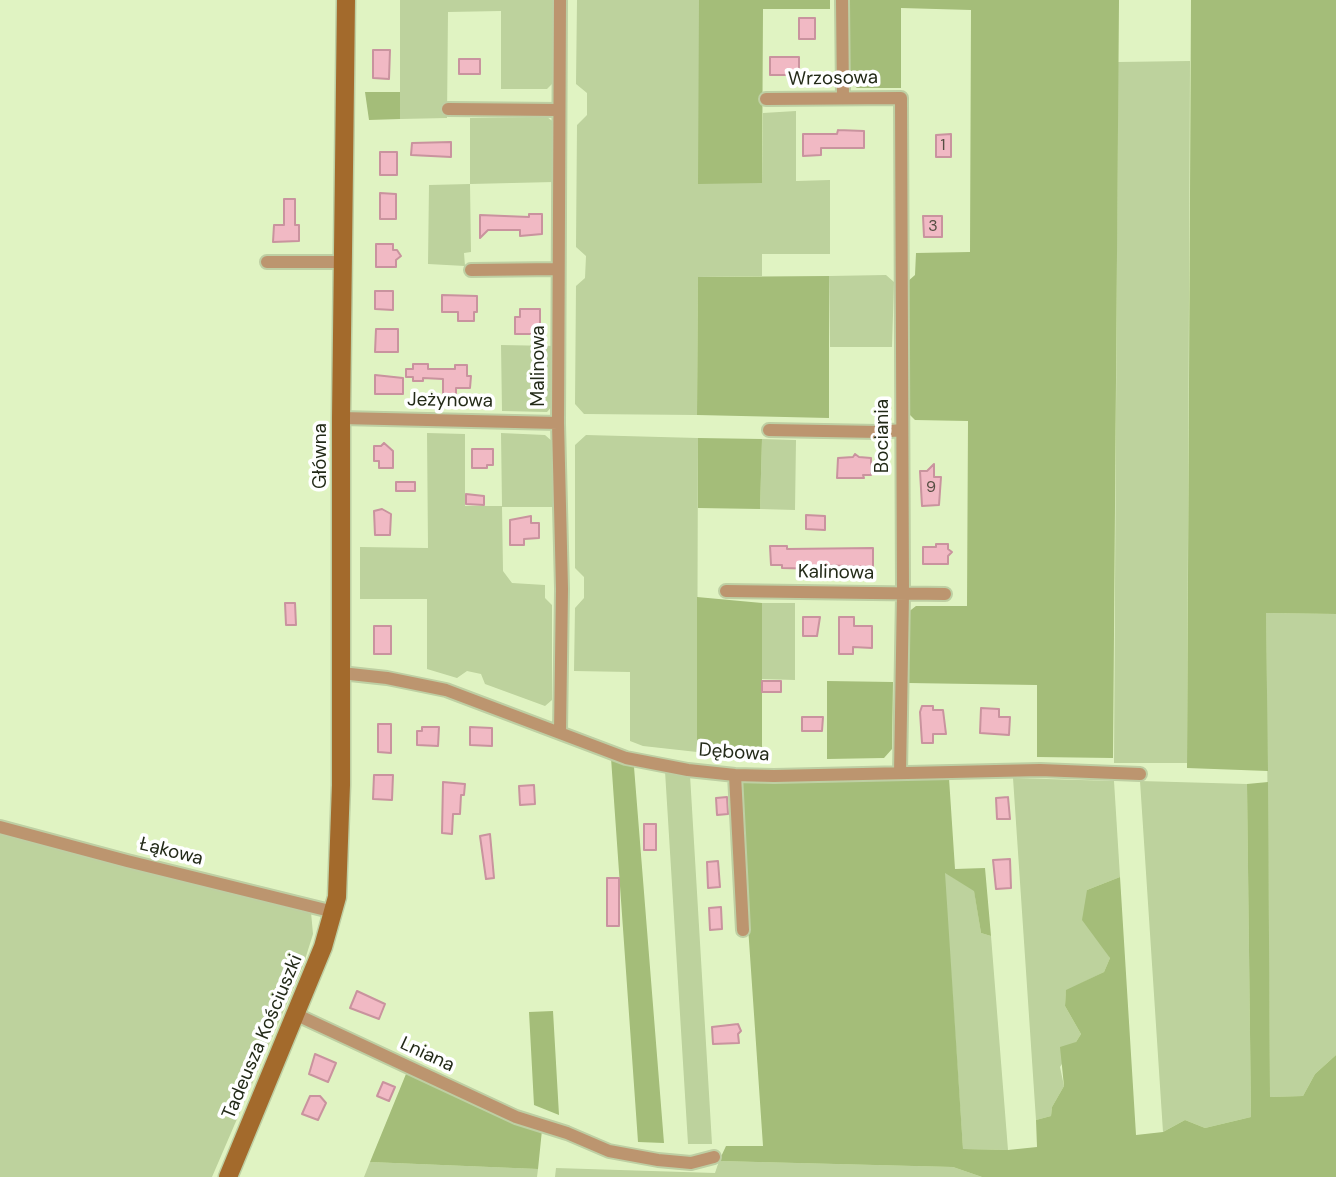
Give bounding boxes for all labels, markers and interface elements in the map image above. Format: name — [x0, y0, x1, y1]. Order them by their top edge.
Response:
street label: Wrzosowa — [788, 67, 878, 91]
house number: 1 — [941, 136, 945, 156]
house number: 3 — [928, 217, 938, 237]
street label: Malinowa — [528, 325, 550, 407]
street label: Jeżynowa — [407, 389, 493, 413]
street label: Bociania — [872, 399, 894, 473]
street label: Główna — [310, 423, 332, 489]
house number: 9 — [926, 478, 936, 498]
street label: Kalinowa — [798, 561, 874, 585]
street label: Dębowa — [698, 739, 770, 767]
street label: Łąkowa — [137, 833, 205, 871]
street label: Tadeusza Kościuszki — [218, 951, 308, 1123]
street label: Lniana — [396, 1033, 458, 1077]

